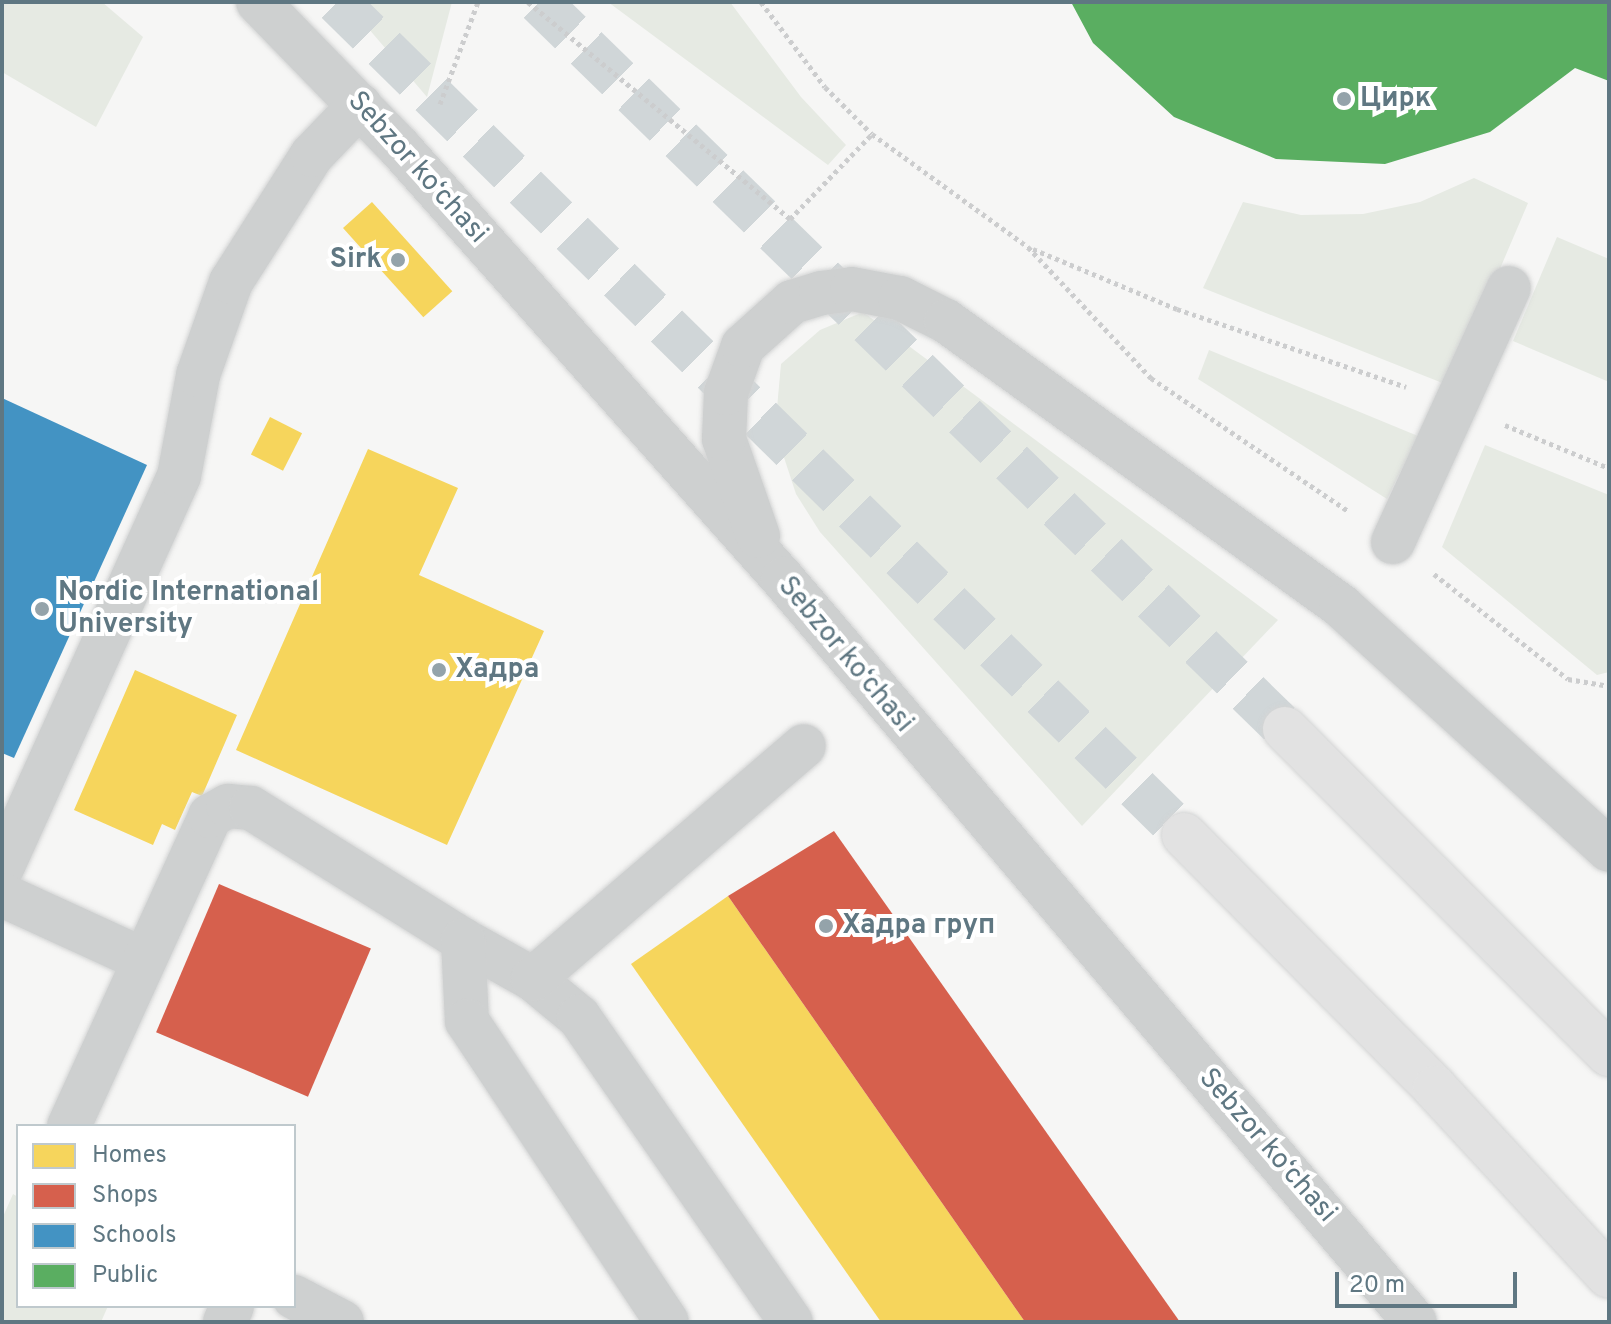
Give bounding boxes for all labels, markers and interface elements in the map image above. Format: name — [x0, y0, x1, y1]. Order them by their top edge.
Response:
place label: Цирк — [1360, 82, 1431, 116]
street label: Sebzor ko‘chasi — [340, 85, 494, 251]
marker: Цирк — [1335, 90, 1353, 108]
place label: Sirk — [330, 243, 382, 277]
marker: Sirk — [389, 251, 407, 269]
street label: Sebzor ko‘chasi — [770, 570, 920, 740]
place label: Nordic International University — [58, 576, 319, 642]
marker: Nordic International University — [33, 600, 51, 618]
place label: Хадра — [455, 653, 539, 687]
marker: Хадра — [430, 661, 448, 679]
place label: Хадра груп — [842, 909, 995, 943]
marker: Хадра груп — [817, 917, 835, 935]
street label: Sebzor ko‘chasi — [1191, 1062, 1343, 1230]
legend — [16, 1124, 296, 1308]
text: Homes — [92, 1141, 167, 1171]
text: Shops — [92, 1181, 158, 1211]
text: Schools — [92, 1221, 177, 1251]
scale bar — [1339, 1256, 1521, 1306]
text: Public — [92, 1261, 158, 1291]
text: 20 m — [1349, 1271, 1405, 1301]

